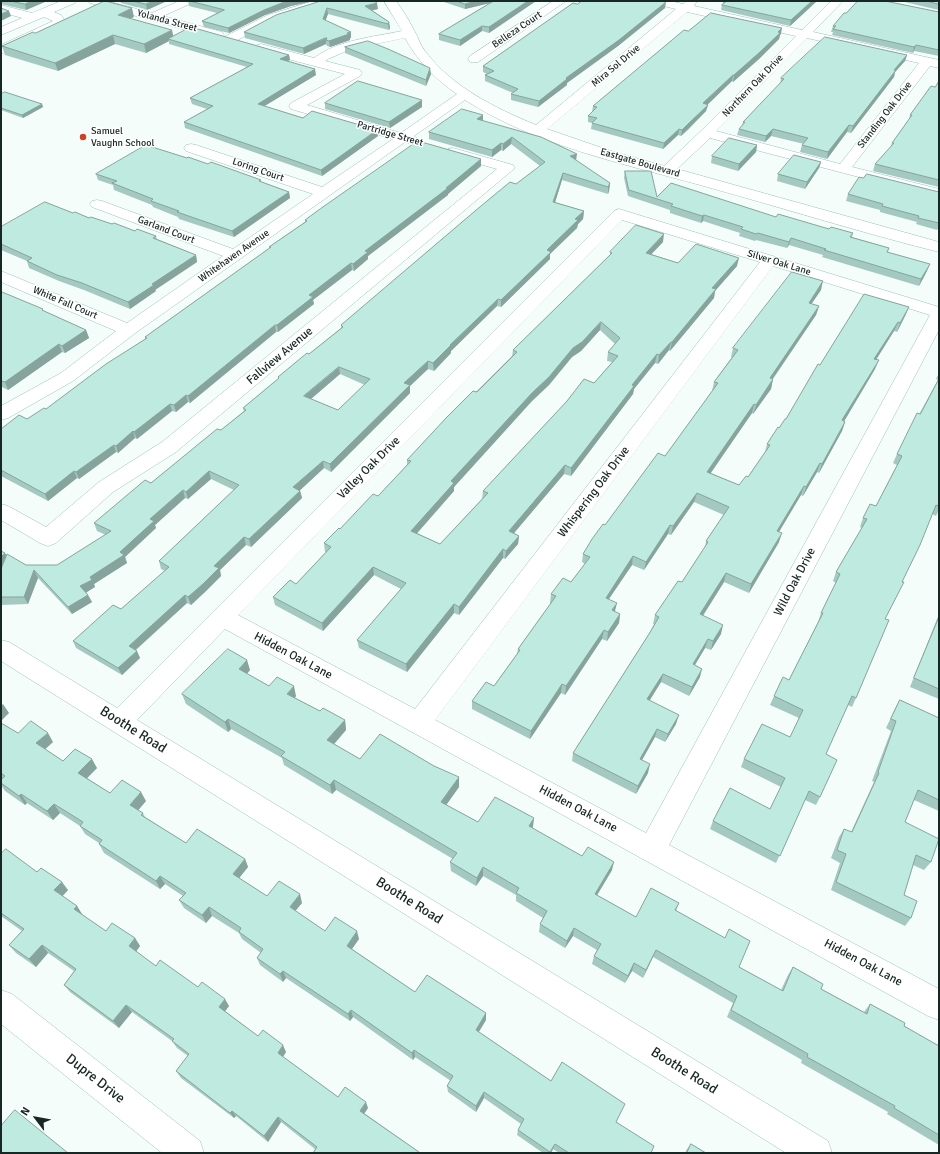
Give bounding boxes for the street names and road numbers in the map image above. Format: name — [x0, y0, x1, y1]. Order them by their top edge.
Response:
street label: Yolanda Street — [136, 7, 198, 35]
street label: Belleza Court — [490, 9, 544, 51]
street label: Mira Sol Drive — [589, 42, 643, 90]
street label: Northern Oak Drive — [720, 52, 786, 120]
street label: Standing Oak Drive — [855, 79, 915, 151]
street label: Partridge Street — [356, 119, 424, 149]
street label: Eastgate Boulevard — [599, 146, 681, 180]
street label: Loring Court — [231, 156, 285, 184]
street label: Garland Court — [136, 214, 196, 246]
street label: Whitehaven Avenue — [196, 227, 272, 285]
street label: Silver Oak Lane — [746, 248, 812, 278]
street label: White Fall Court — [31, 284, 99, 322]
street label: Fallview Avenue — [244, 324, 316, 388]
street label: Valley Oak Drive — [335, 434, 403, 502]
street label: Whispering Oak Drive — [555, 444, 633, 540]
street label: Wild Oak Drive — [771, 545, 819, 619]
street label: Hidden Oak Lane — [251, 629, 335, 683]
street label: Boothe Road — [97, 703, 169, 757]
street label: Hidden Oak Lane — [536, 782, 620, 836]
street label: Boothe Road — [373, 874, 445, 928]
street label: Hidden Oak Lane — [821, 936, 905, 990]
street label: Boothe Road — [648, 1044, 720, 1098]
street label: Dupre Drive — [62, 1051, 128, 1107]

